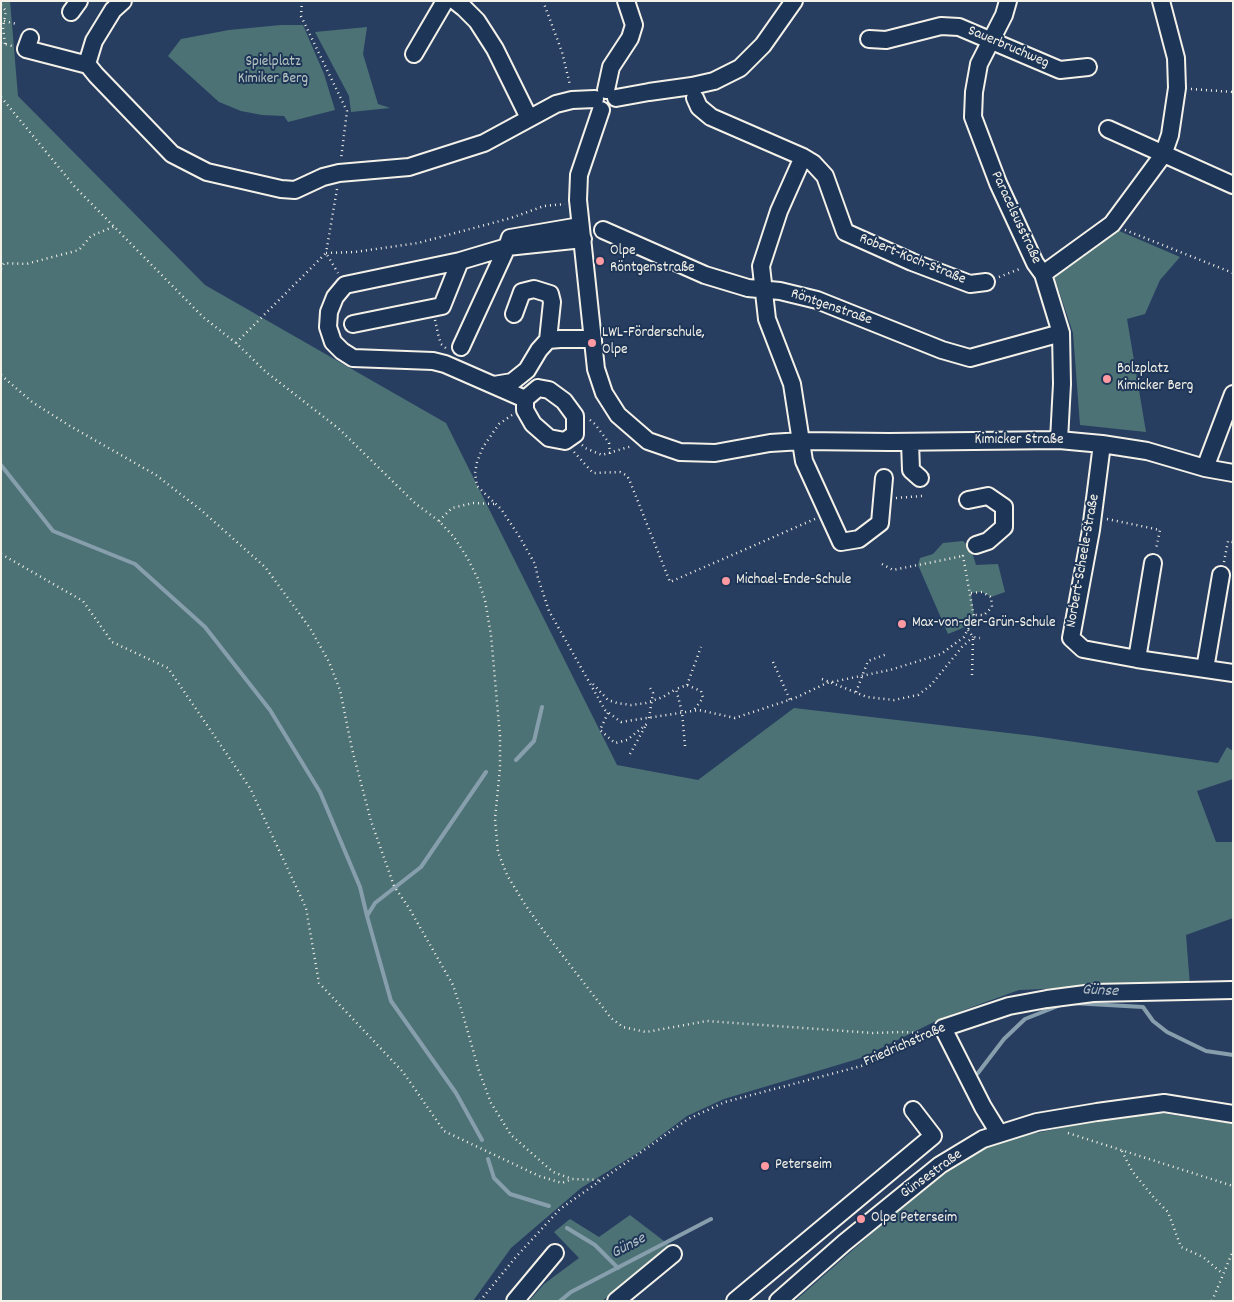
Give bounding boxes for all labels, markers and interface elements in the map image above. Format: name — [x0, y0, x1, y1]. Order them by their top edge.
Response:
street label: Sauerbruchweg — [965, 23, 1051, 73]
park label: Spielplatz Kimiker Berg — [238, 54, 308, 89]
street label: Paracelsusstraße — [986, 169, 1044, 267]
street label: Robert-Koch-Straße — [856, 230, 968, 290]
place label: Olpe Röntgenstraße — [610, 243, 695, 278]
marker: Olpe Röntgenstraße — [594, 255, 606, 267]
street label: Röntgenstraße — [788, 286, 874, 330]
place label: LWL-Förderschule, Olpe — [602, 325, 705, 360]
marker: LWL-Förderschule, Olpe — [586, 337, 598, 349]
place label: Bolzplatz Kimicker Berg — [1117, 361, 1193, 396]
marker: Bolzplatz Kimicker Berg — [1101, 373, 1113, 385]
street label: Kimicker Straße — [975, 432, 1063, 450]
street label: Norbert-Scheele-Straße — [1063, 493, 1105, 629]
place label: Michael-Ende-Schule — [736, 572, 851, 590]
marker: Michael-Ende-Schule — [720, 575, 732, 587]
place label: Max-von-der-Grün-Schule — [912, 615, 1056, 633]
marker: Max-von-der-Grün-Schule — [896, 618, 908, 630]
water label: Günse — [1081, 981, 1119, 1003]
street label: Friedrichstraße — [861, 1020, 949, 1072]
street label: Günsestraße — [898, 1147, 966, 1203]
place label: Peterseim — [775, 1157, 832, 1175]
marker: Peterseim — [759, 1160, 771, 1172]
place label: Olpe Peterseim — [871, 1210, 957, 1228]
marker: Olpe Peterseim — [855, 1213, 867, 1225]
water label: Günse — [609, 1230, 649, 1264]

